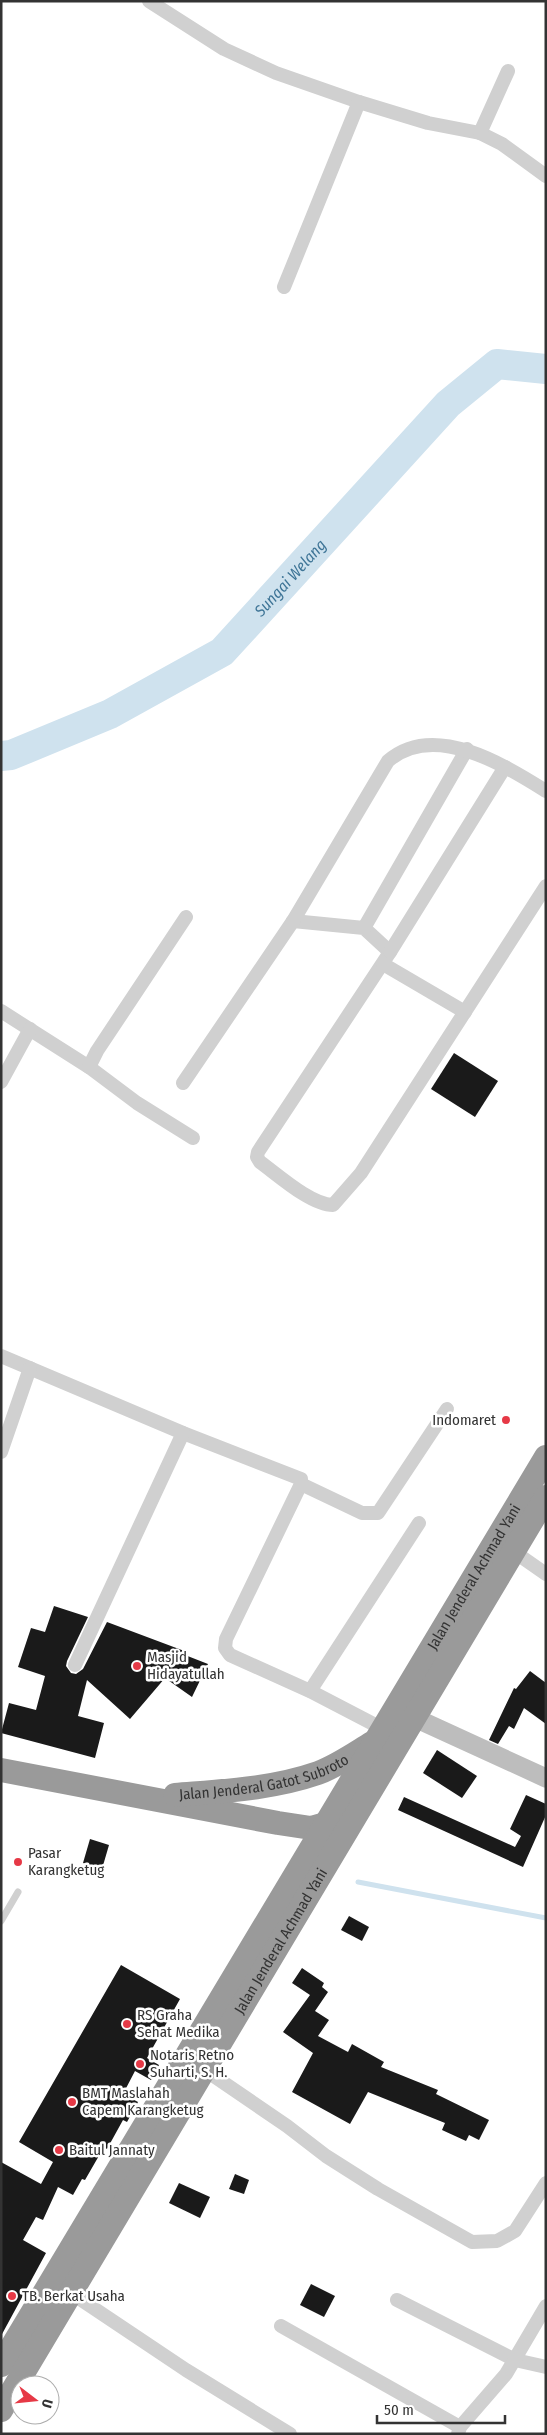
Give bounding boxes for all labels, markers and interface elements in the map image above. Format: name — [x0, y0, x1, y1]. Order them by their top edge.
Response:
water label: Sungai Welang — [250, 535, 330, 621]
place label: Indomaret — [432, 1411, 496, 1429]
marker: Indomaret — [500, 1414, 512, 1426]
street label: Jalan Jenderal Achmad Yani — [423, 1501, 524, 1653]
place label: Masjid Hidayatullah — [147, 1648, 225, 1683]
marker: Masjid Hidayatullah — [131, 1660, 143, 1672]
street label: Jalan Jenderal Gatot Subroto — [178, 1751, 352, 1804]
place label: Pasar Karangketug — [28, 1844, 104, 1879]
marker: Pasar Karangketug — [12, 1856, 24, 1868]
street label: Jalan Jenderal Achmad Yani — [230, 1865, 331, 2017]
place label: RS Graha Sehat Medika — [137, 2006, 220, 2041]
marker: RS Graha Sehat Medika — [121, 2018, 133, 2030]
place label: Notaris Retno Suharti, S. H. — [150, 2046, 234, 2081]
marker: Notaris Retno Suharti, S. H. — [134, 2058, 146, 2070]
place label: BMT Maslahah Capem Karangketug — [82, 2084, 204, 2119]
marker: BMT Maslahah Capem Karangketug — [66, 2096, 78, 2108]
place label: Baitul Jannaty — [69, 2141, 155, 2159]
marker: Baitul Jannaty — [53, 2144, 65, 2156]
place label: TB. Berkat Usaha — [22, 2287, 125, 2305]
marker: TB. Berkat Usaha — [6, 2290, 18, 2302]
north arrow — [10, 2375, 60, 2425]
scale bar — [377, 2392, 504, 2424]
text: U — [38, 2397, 56, 2410]
text: 50 m — [384, 2401, 414, 2419]

